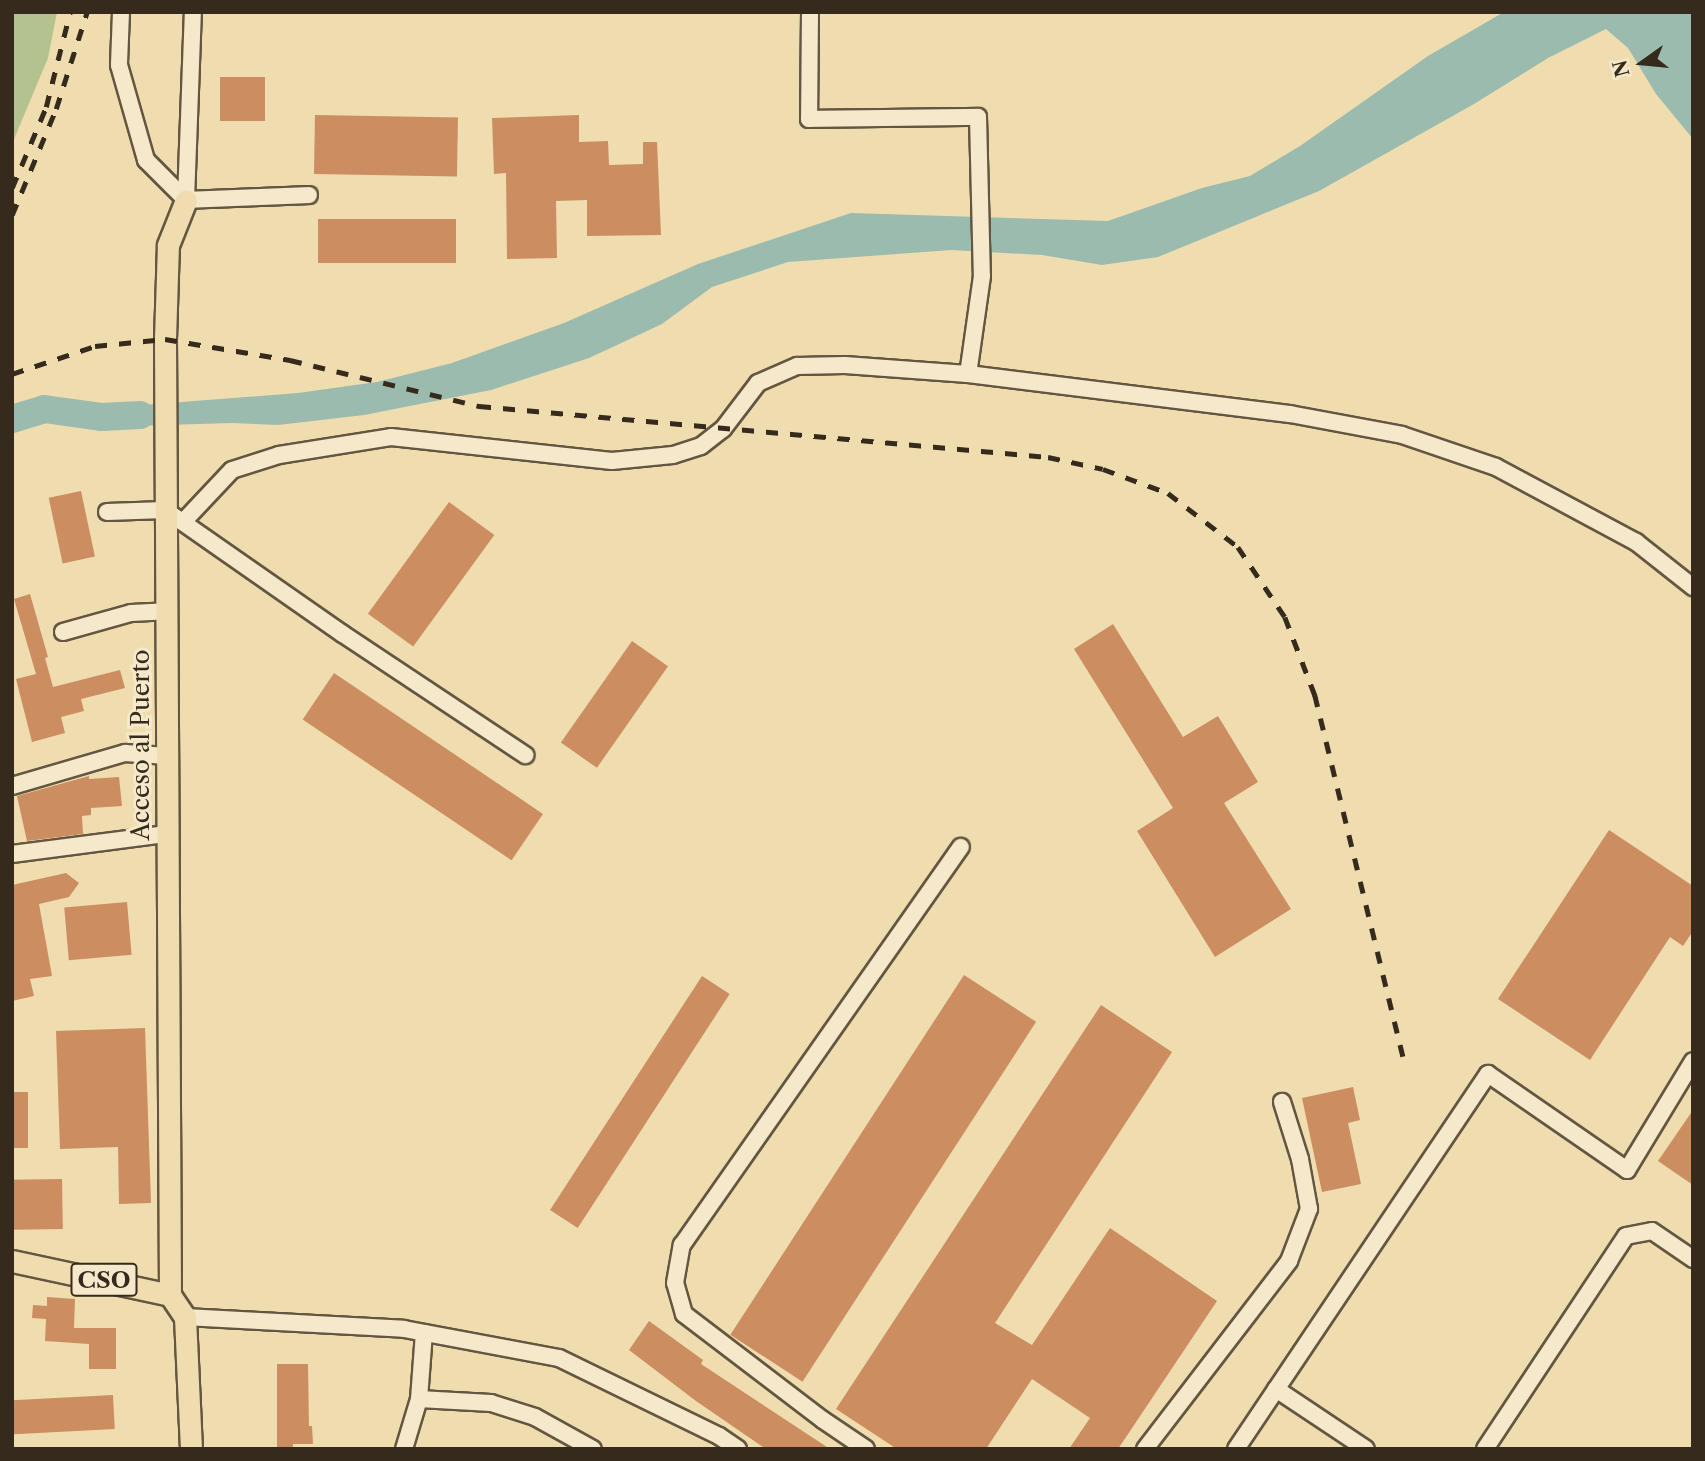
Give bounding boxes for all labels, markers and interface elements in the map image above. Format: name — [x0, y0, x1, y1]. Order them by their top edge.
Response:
north arrow — [1607, 28, 1677, 98]
text: N — [1608, 58, 1634, 80]
street label: Acceso al Puerto — [127, 649, 155, 841]
road number: CSO — [69, 1260, 139, 1300]

